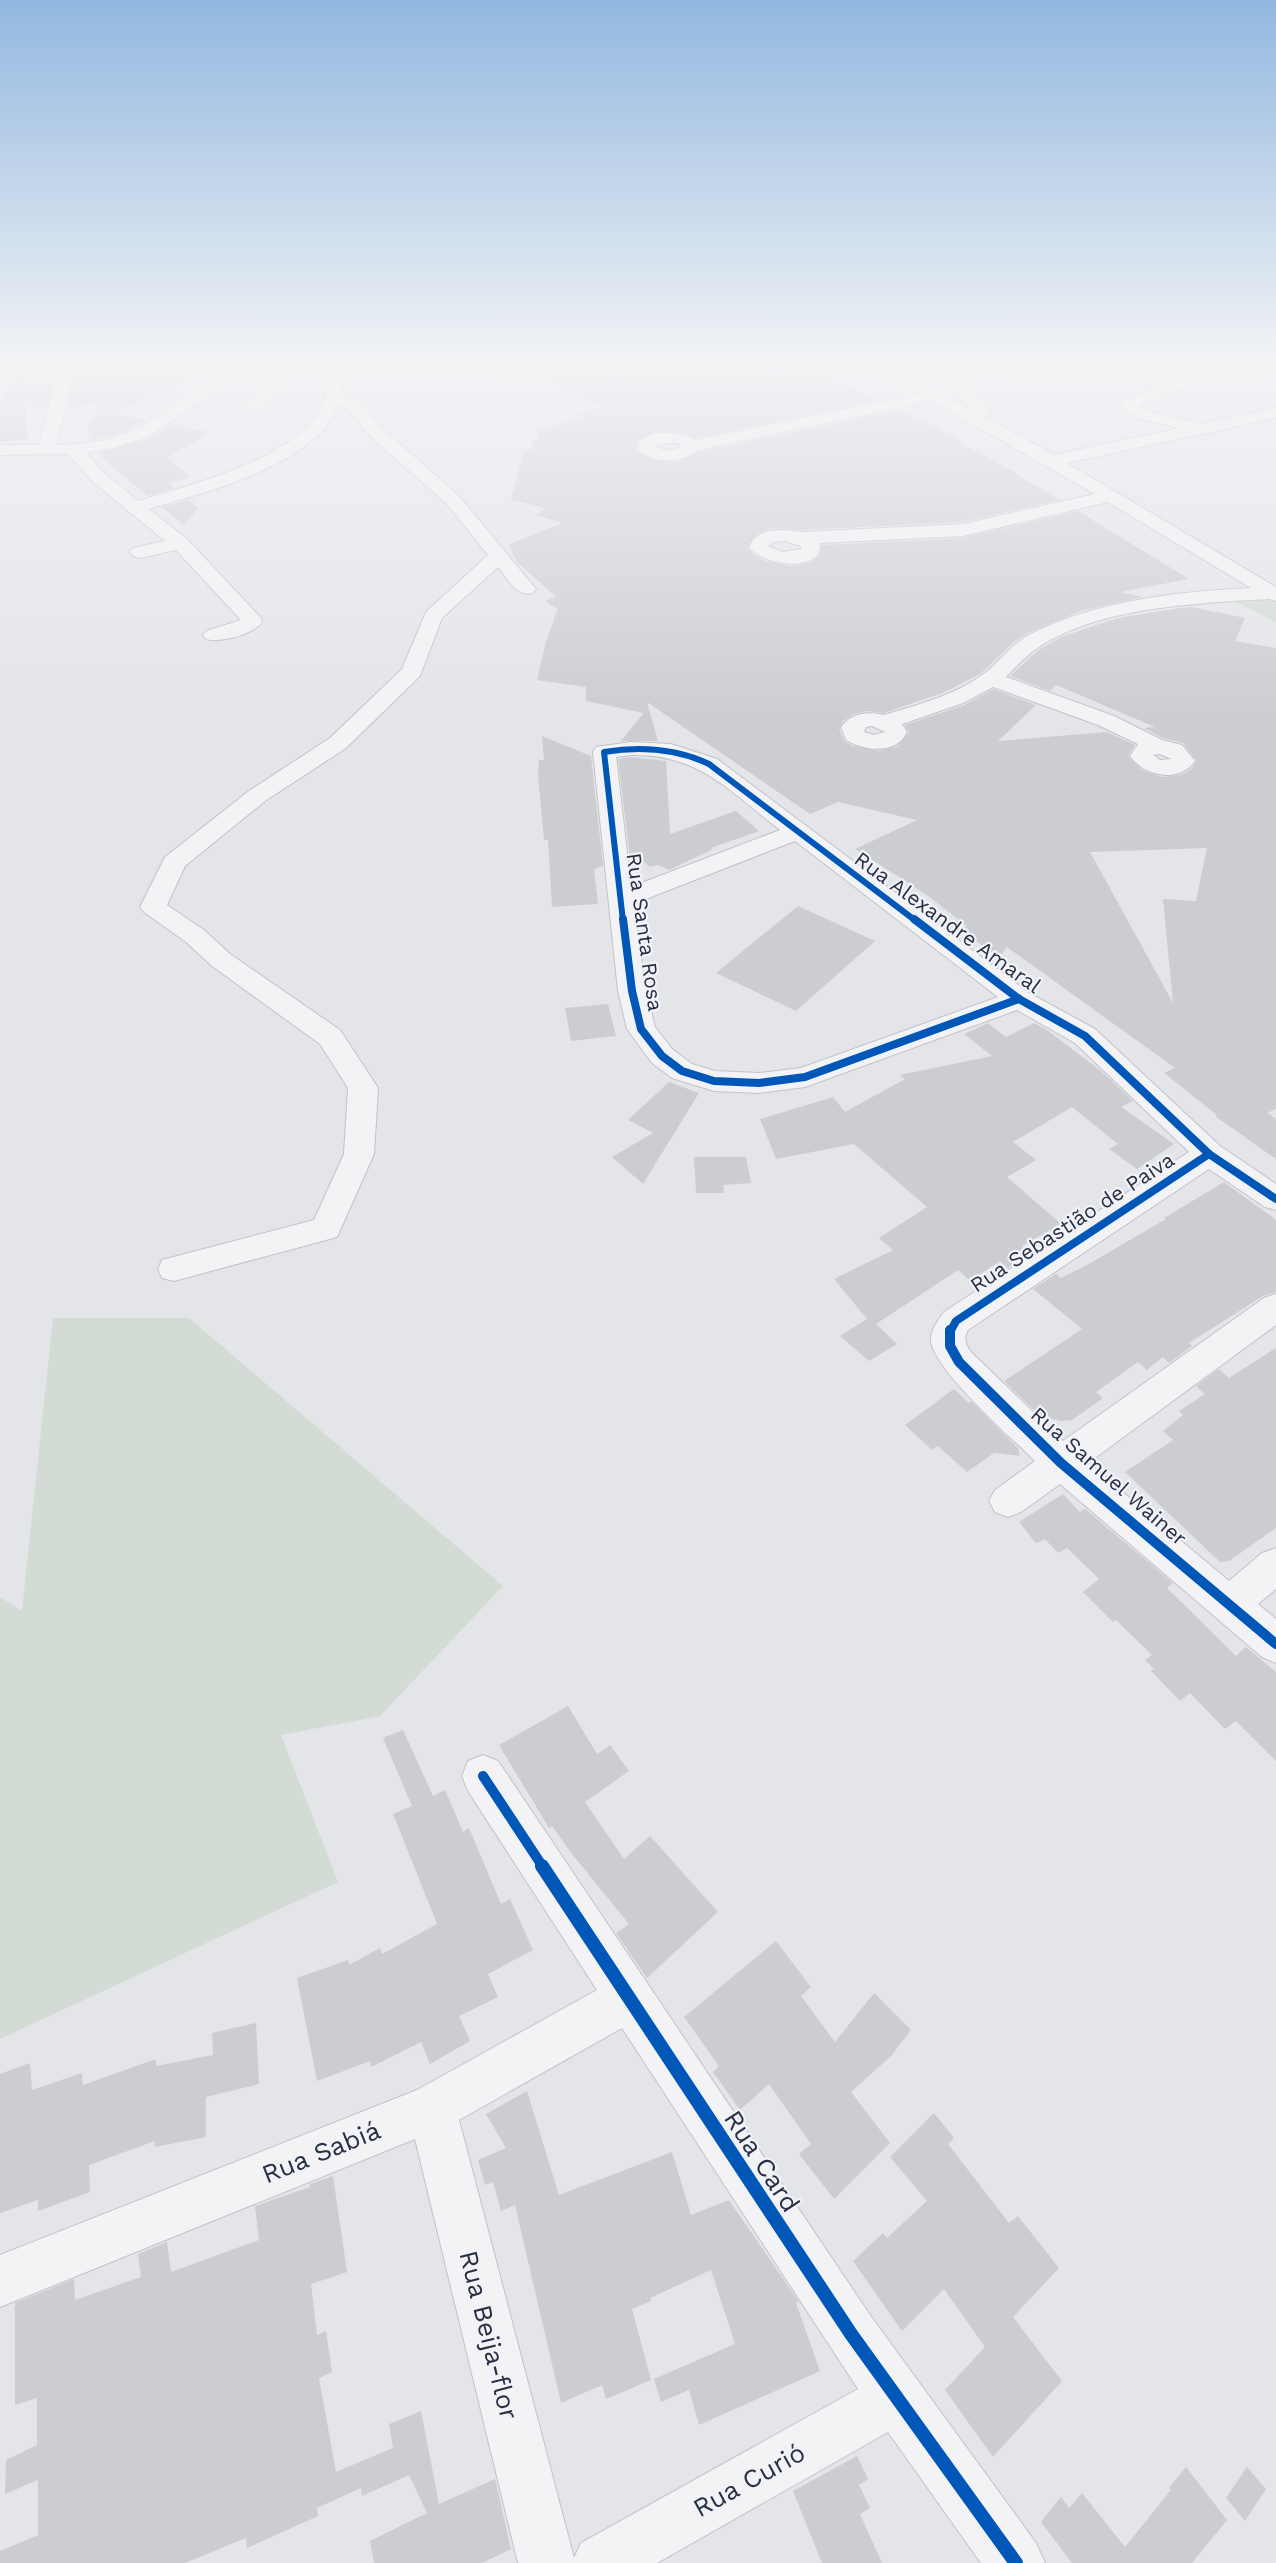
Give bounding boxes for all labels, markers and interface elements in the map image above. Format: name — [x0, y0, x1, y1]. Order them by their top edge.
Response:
street label: Rua Alexandre Amaral — [850, 846, 1047, 998]
street label: Rua Santa Rosa — [622, 851, 669, 1013]
street label: Rua Sebastião de Paiva — [965, 1147, 1179, 1297]
street label: Rua Samuel Wainer — [1026, 1402, 1192, 1551]
street label: Rua Card — [718, 2105, 806, 2217]
street label: Rua Sabiá — [257, 2115, 385, 2189]
street label: Rua Beija-flor — [454, 2247, 524, 2423]
street label: Rua Curió — [688, 2437, 810, 2523]

